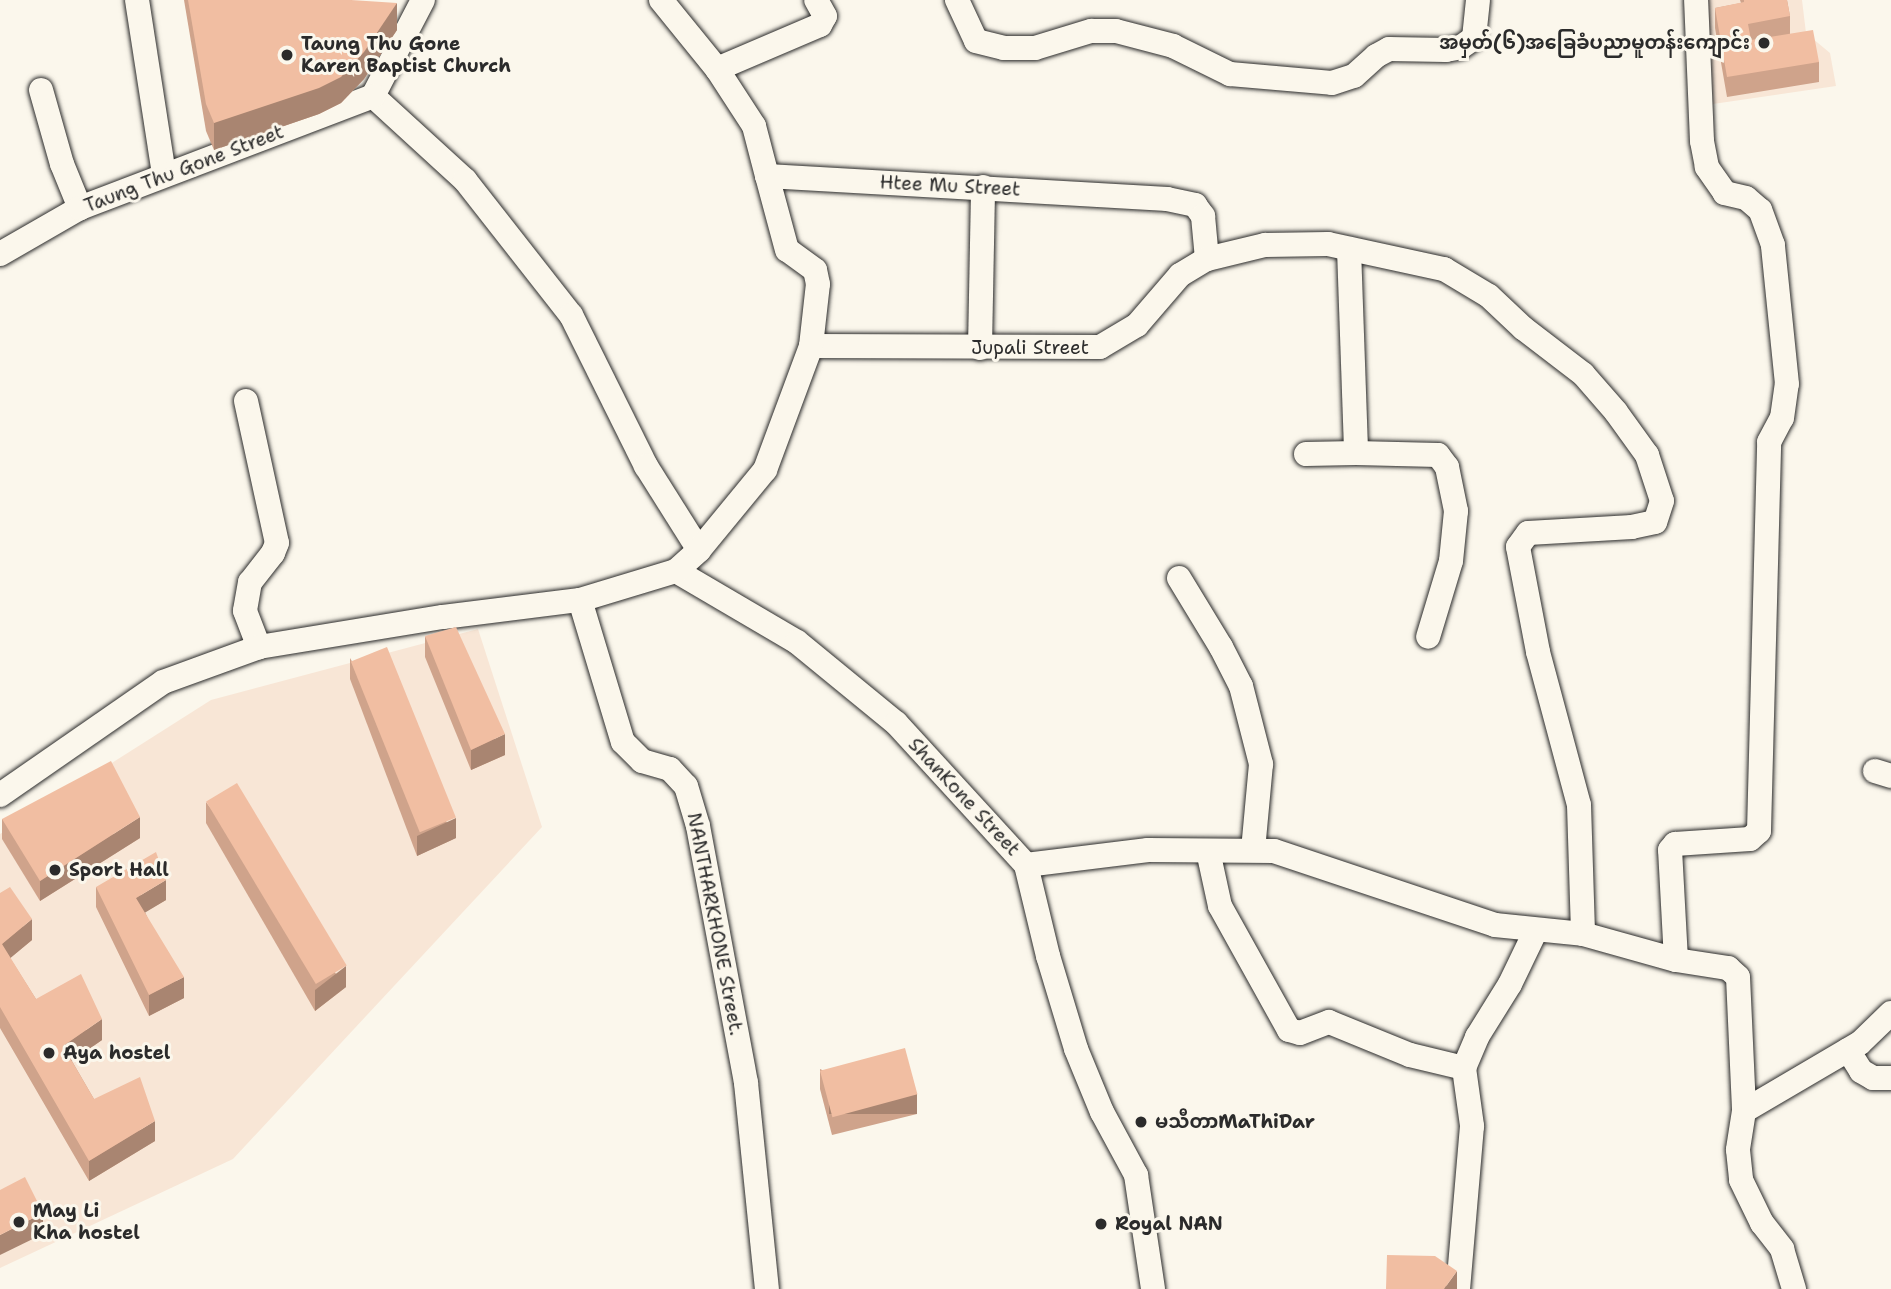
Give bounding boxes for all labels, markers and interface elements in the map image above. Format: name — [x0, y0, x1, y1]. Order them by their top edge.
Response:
place label: အမှတ်(၆)အခြေခံပညာမူတန်းကျောင်း — [1439, 32, 1750, 54]
place label: Taung Thu Gone Karen Baptist Church — [301, 33, 511, 77]
marker: အမှတ်(၆)အခြေခံပညာမူတန်းကျောင်း — [1756, 35, 1772, 51]
marker: Taung Thu Gone Karen Baptist Church — [279, 47, 295, 63]
street label: Taung Thu Gone Street — [81, 120, 287, 218]
street label: Htee Mu Street — [879, 171, 1021, 201]
street label: Jupali Street — [971, 337, 1089, 359]
street label: ShanKone Street — [903, 733, 1025, 861]
street label: NANTHARKHONE Street. — [682, 811, 748, 1037]
place label: Sport Hall — [69, 859, 169, 881]
marker: Sport Hall — [47, 862, 63, 878]
place label: Aya hostel — [63, 1042, 170, 1064]
marker: Aya hostel — [41, 1045, 57, 1061]
place label: မသီတာMaThiDar — [1155, 1111, 1315, 1133]
marker: မသီတာMaThiDar — [1133, 1114, 1149, 1130]
place label: May Li Kha hostel — [33, 1200, 140, 1244]
place label: Royal NAN — [1115, 1213, 1223, 1235]
marker: May Li Kha hostel — [11, 1214, 27, 1230]
marker: Royal NAN — [1093, 1216, 1109, 1232]

